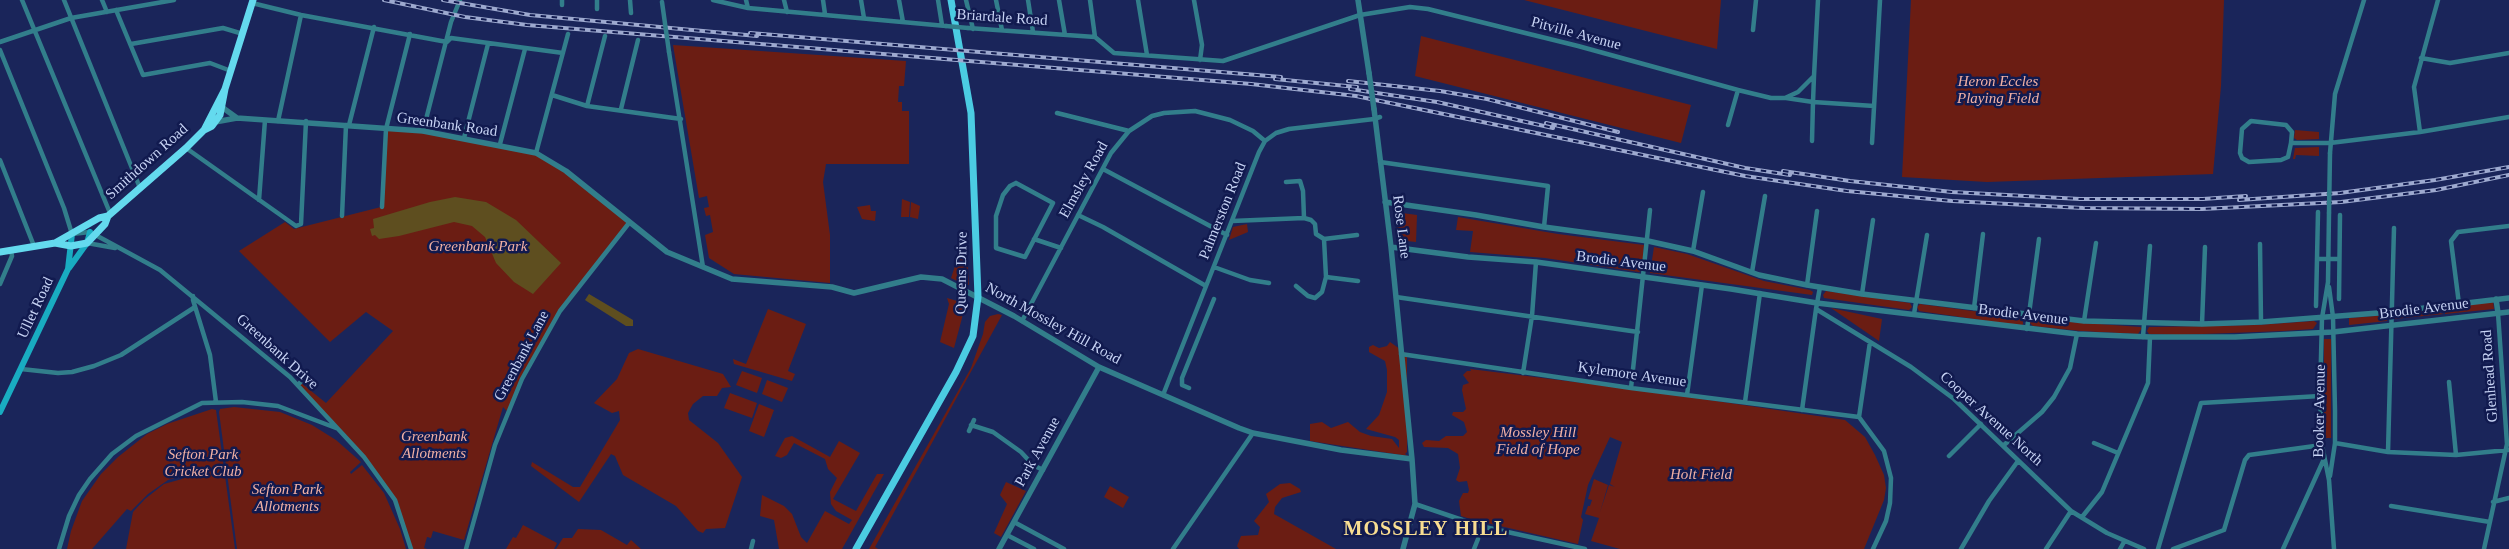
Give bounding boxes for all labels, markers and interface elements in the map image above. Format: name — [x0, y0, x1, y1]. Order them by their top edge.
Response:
street label: Briardale Road — [956, 6, 1048, 30]
street label: Pitville Avenue — [1529, 13, 1623, 55]
park label: Heron Eccles Playing Field — [1957, 73, 2039, 108]
street label: Greenbank Road — [396, 109, 498, 141]
street label: Smithdown Road — [102, 120, 192, 204]
street label: Elmsley Road — [1056, 139, 1112, 221]
street label: Palmerston Road — [1195, 160, 1251, 262]
street label: Rose Lane — [1388, 194, 1414, 260]
street label: Queens Drive — [952, 231, 972, 315]
park label: Greenbank Park — [429, 238, 527, 256]
street label: Brodie Avenue — [1575, 248, 1667, 276]
street label: Ullet Road — [14, 275, 58, 341]
street label: North Mossley Hill Road — [982, 279, 1124, 369]
street label: Brodie Avenue — [2378, 295, 2470, 323]
street label: Brodie Avenue — [1977, 301, 2069, 329]
street label: Greenbank Lane — [491, 308, 553, 404]
street label: Greenbank Drive — [232, 311, 322, 393]
street label: Glenhead Road — [2478, 329, 2502, 423]
street label: Kylemore Avenue — [1577, 358, 1687, 392]
street label: Booker Avenue — [2310, 364, 2330, 458]
street label: Cooper Avenue North — [1936, 368, 2046, 470]
street label: Park Avenue — [1012, 414, 1064, 490]
park label: Mossley Hill Field of Hope — [1496, 424, 1580, 459]
park label: Greenbank Allotments — [401, 428, 467, 463]
park label: Sefton Park Cricket Club — [164, 446, 242, 481]
park label: Holt Field — [1670, 466, 1732, 484]
park label: Sefton Park Allotments — [252, 481, 322, 516]
district label: MOSSLEY HILL — [1342, 518, 1510, 542]

